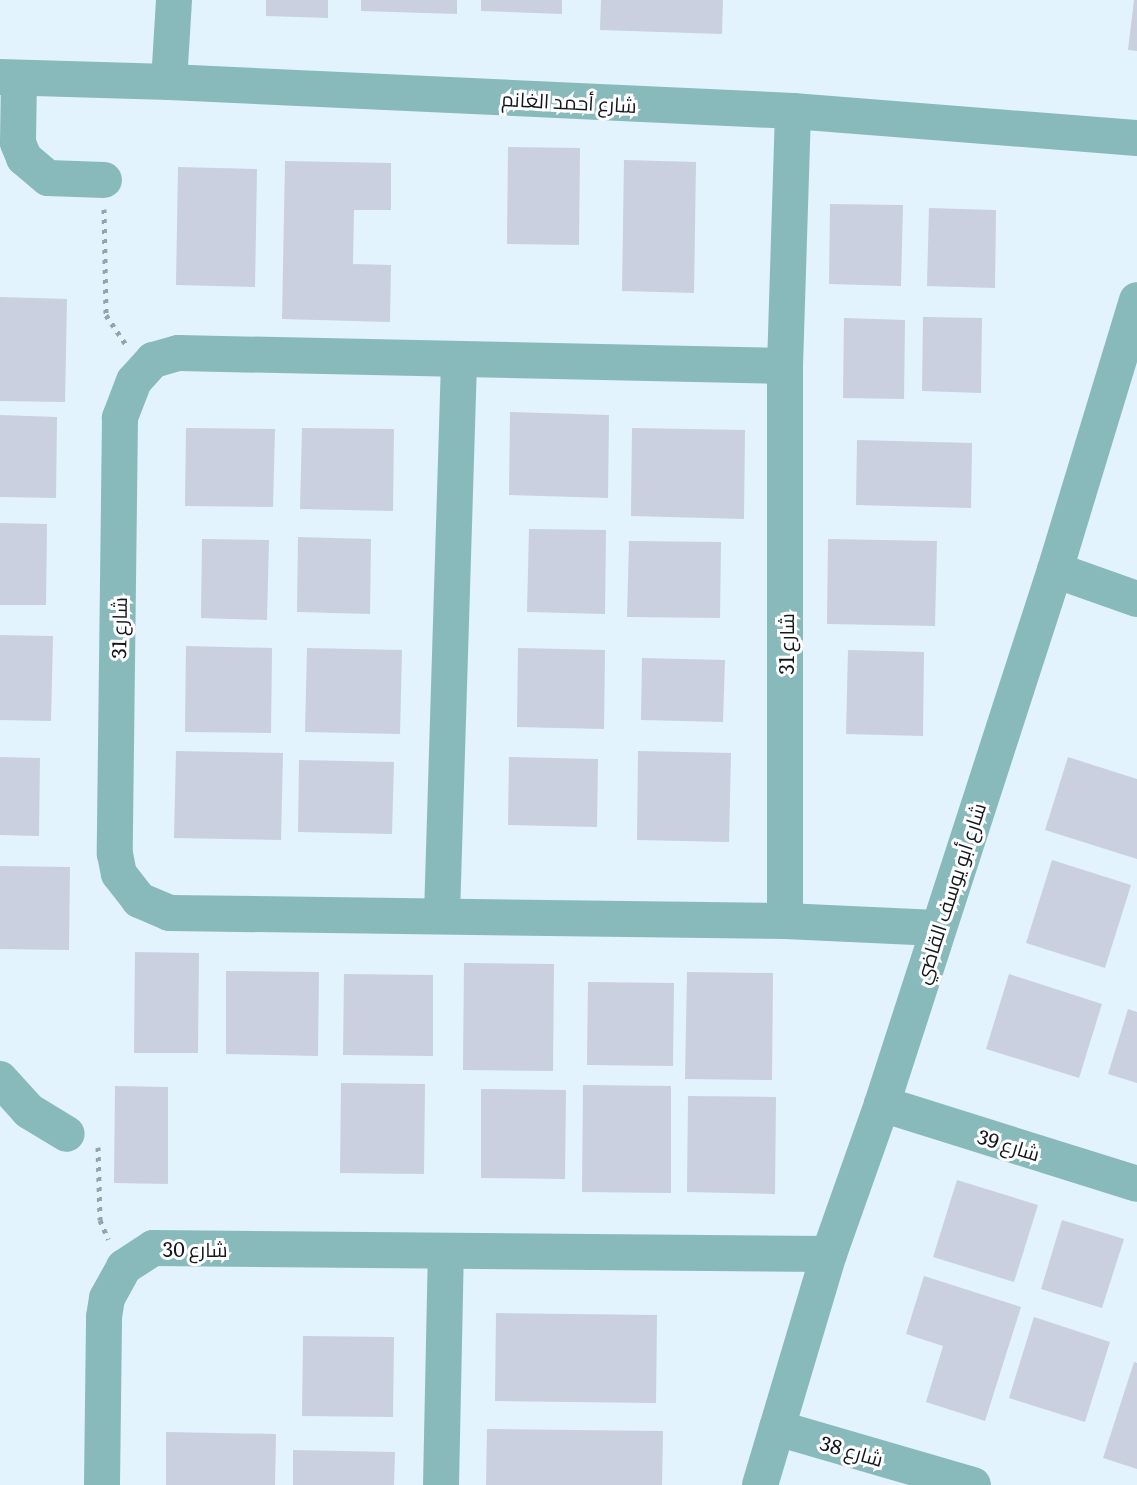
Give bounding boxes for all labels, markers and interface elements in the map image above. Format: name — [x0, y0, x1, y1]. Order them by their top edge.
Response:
street label: شارع أحمد الغانم — [501, 85, 637, 117]
street label: شارع 31 — [105, 597, 131, 659]
street label: شارع 31 — [773, 613, 797, 675]
street label: شارع أبو يوسف القاضي — [908, 799, 990, 987]
street label: شارع 39 — [975, 1123, 1043, 1165]
street label: شارع 30 — [162, 1236, 228, 1260]
street label: شارع 38 — [818, 1430, 886, 1470]

